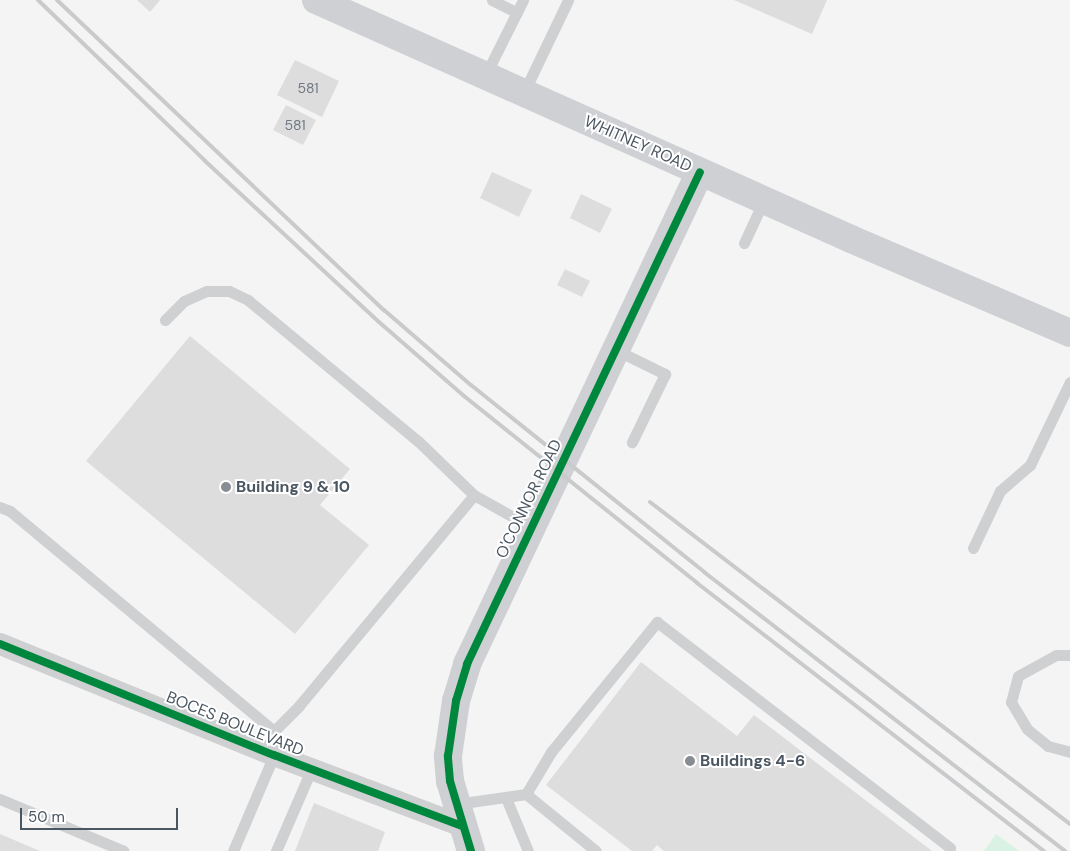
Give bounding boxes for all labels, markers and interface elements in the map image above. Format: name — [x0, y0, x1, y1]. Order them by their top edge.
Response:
house number: 581 — [297, 80, 319, 96]
street label: WHITNEY ROAD — [581, 112, 695, 176]
house number: 581 — [284, 117, 306, 133]
street label: O'CONNOR ROAD — [492, 436, 566, 562]
place label: Building 9 & 10 — [236, 477, 350, 497]
marker: Building 9 & 10 — [220, 481, 232, 493]
street label: BOCES BOULEVARD — [164, 688, 306, 760]
place label: Buildings 4-6 — [700, 751, 805, 771]
marker: Buildings 4-6 — [684, 755, 696, 767]
scale bar — [22, 798, 180, 830]
text: 50 m — [28, 807, 65, 827]

